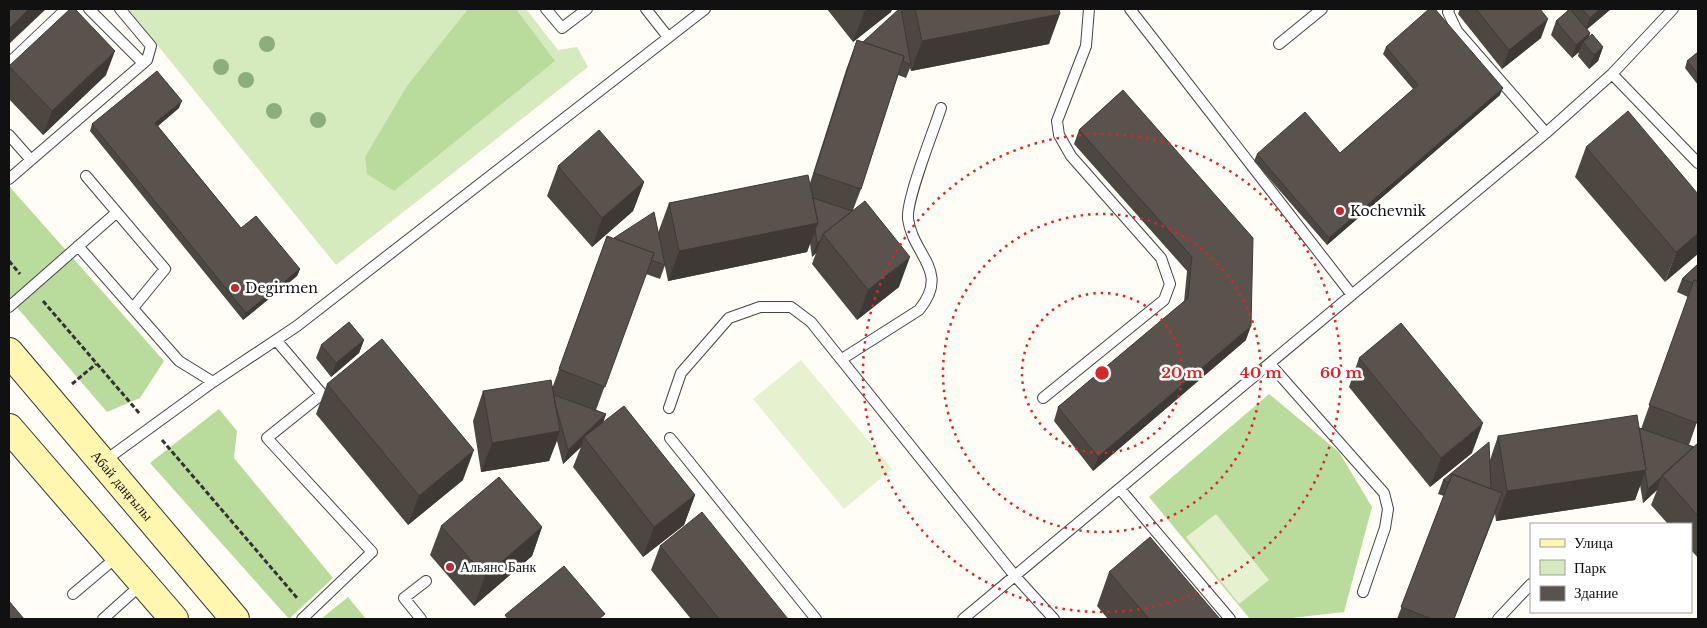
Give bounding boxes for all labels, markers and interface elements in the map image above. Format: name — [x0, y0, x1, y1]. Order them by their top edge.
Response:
place label: Kochevnik — [1350, 202, 1427, 220]
marker: Kochevnik — [1334, 205, 1346, 217]
place label: Degirmen — [245, 279, 318, 297]
marker: Degirmen — [229, 282, 241, 294]
text: 20 m — [1161, 363, 1203, 382]
text: 40 m — [1240, 363, 1282, 382]
text: 60 m — [1320, 363, 1362, 382]
centre of rings — [1093, 364, 1111, 382]
street label: Абай даңғылы — [87, 447, 157, 525]
legend — [1530, 523, 1692, 613]
text: Улица — [1574, 533, 1613, 552]
place label: Альянс Банк — [460, 558, 536, 576]
text: Парк — [1574, 558, 1607, 577]
marker: Альянс Банк — [444, 561, 456, 573]
text: Здание — [1574, 583, 1618, 602]

